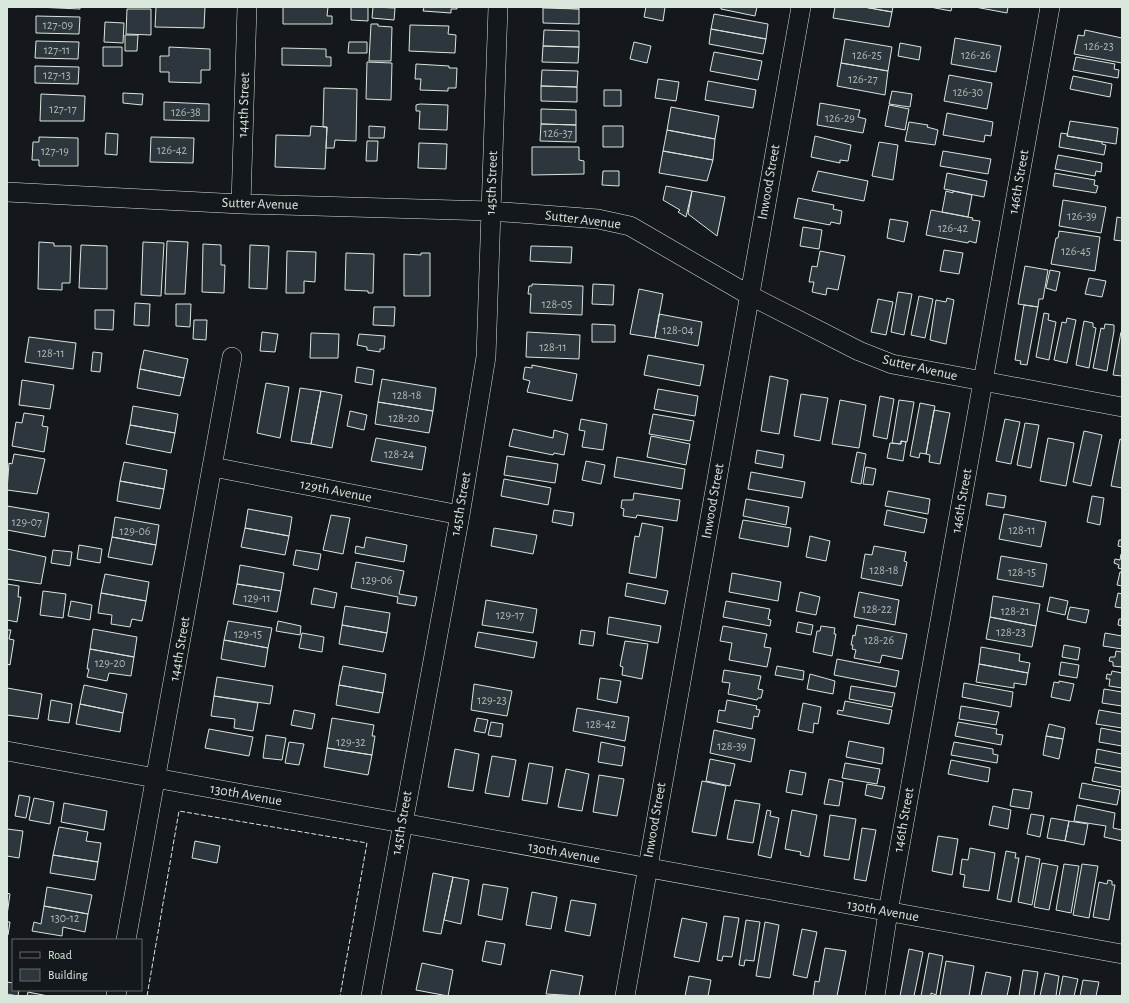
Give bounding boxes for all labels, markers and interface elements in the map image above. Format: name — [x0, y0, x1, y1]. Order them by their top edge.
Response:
house number: 127-09 — [43, 19, 73, 31]
house number: 126-23 — [1084, 40, 1114, 52]
house number: 127-11 — [44, 44, 70, 56]
house number: 126-25 — [852, 49, 882, 61]
house number: 126-26 — [961, 49, 991, 61]
house number: 127-13 — [43, 69, 71, 81]
street label: 144th Street — [236, 72, 252, 138]
house number: 126-27 — [848, 73, 878, 85]
house number: 126-30 — [953, 86, 983, 98]
house number: 127-17 — [49, 103, 77, 115]
house number: 126-38 — [171, 106, 201, 118]
house number: 126-29 — [825, 112, 855, 124]
house number: 126-37 — [544, 127, 572, 139]
street label: Inwood Street — [756, 143, 783, 221]
house number: 126-42 — [157, 144, 188, 156]
house number: 127-19 — [41, 145, 69, 157]
street label: 146th Street — [1006, 148, 1032, 215]
street label: 145th Street — [484, 150, 500, 215]
street label: Sutter Avenue — [221, 196, 299, 212]
street label: Sutter Avenue — [544, 208, 622, 232]
house number: 126-39 — [1067, 210, 1097, 222]
house number: 126-42 — [938, 222, 969, 234]
house number: 126-45 — [1061, 245, 1091, 257]
house number: 128-05 — [542, 298, 572, 310]
house number: 128-04 — [662, 324, 694, 336]
house number: 128-11 — [539, 341, 567, 353]
house number: 128-11 — [37, 347, 65, 359]
street label: Sutter Avenue — [881, 353, 959, 383]
house number: 128-18 — [393, 389, 422, 401]
house number: 128-20 — [389, 412, 419, 424]
house number: 128-24 — [384, 448, 414, 460]
street label: Inwood Street — [700, 462, 727, 540]
street label: 146th Street — [949, 467, 975, 534]
street label: 145th Street — [449, 471, 474, 537]
street label: 129th Avenue — [299, 477, 373, 505]
house number: 129-07 — [12, 516, 42, 528]
house number: 128-11 — [1008, 524, 1036, 536]
house number: 129-06 — [120, 525, 151, 537]
house number: 128-18 — [870, 564, 899, 576]
house number: 128-15 — [1008, 566, 1036, 578]
house number: 129-06 — [362, 574, 393, 586]
house number: 129-11 — [243, 592, 271, 604]
house number: 128-22 — [862, 603, 892, 615]
house number: 128-21 — [1001, 605, 1029, 617]
house number: 129-17 — [496, 609, 524, 621]
street label: 144th Street — [167, 615, 193, 682]
house number: 128-23 — [996, 626, 1026, 638]
house number: 129-15 — [234, 628, 262, 640]
house number: 128-26 — [864, 634, 894, 646]
house number: 129-20 — [95, 657, 125, 669]
house number: 129-23 — [477, 694, 507, 706]
house number: 128-42 — [586, 718, 617, 730]
house number: 129-32 — [336, 736, 366, 748]
house number: 128-39 — [717, 740, 747, 752]
street label: Inwood Street — [642, 781, 669, 859]
street label: 130th Avenue — [209, 782, 283, 808]
street label: 146th Street — [891, 786, 917, 853]
street label: 145th Street — [390, 790, 415, 856]
street label: 130th Avenue — [527, 840, 601, 866]
street label: 130th Avenue — [846, 898, 920, 924]
house number: 130-12 — [51, 912, 80, 924]
legend — [12, 939, 142, 991]
text: Road — [48, 949, 72, 961]
text: Building — [48, 969, 88, 981]

